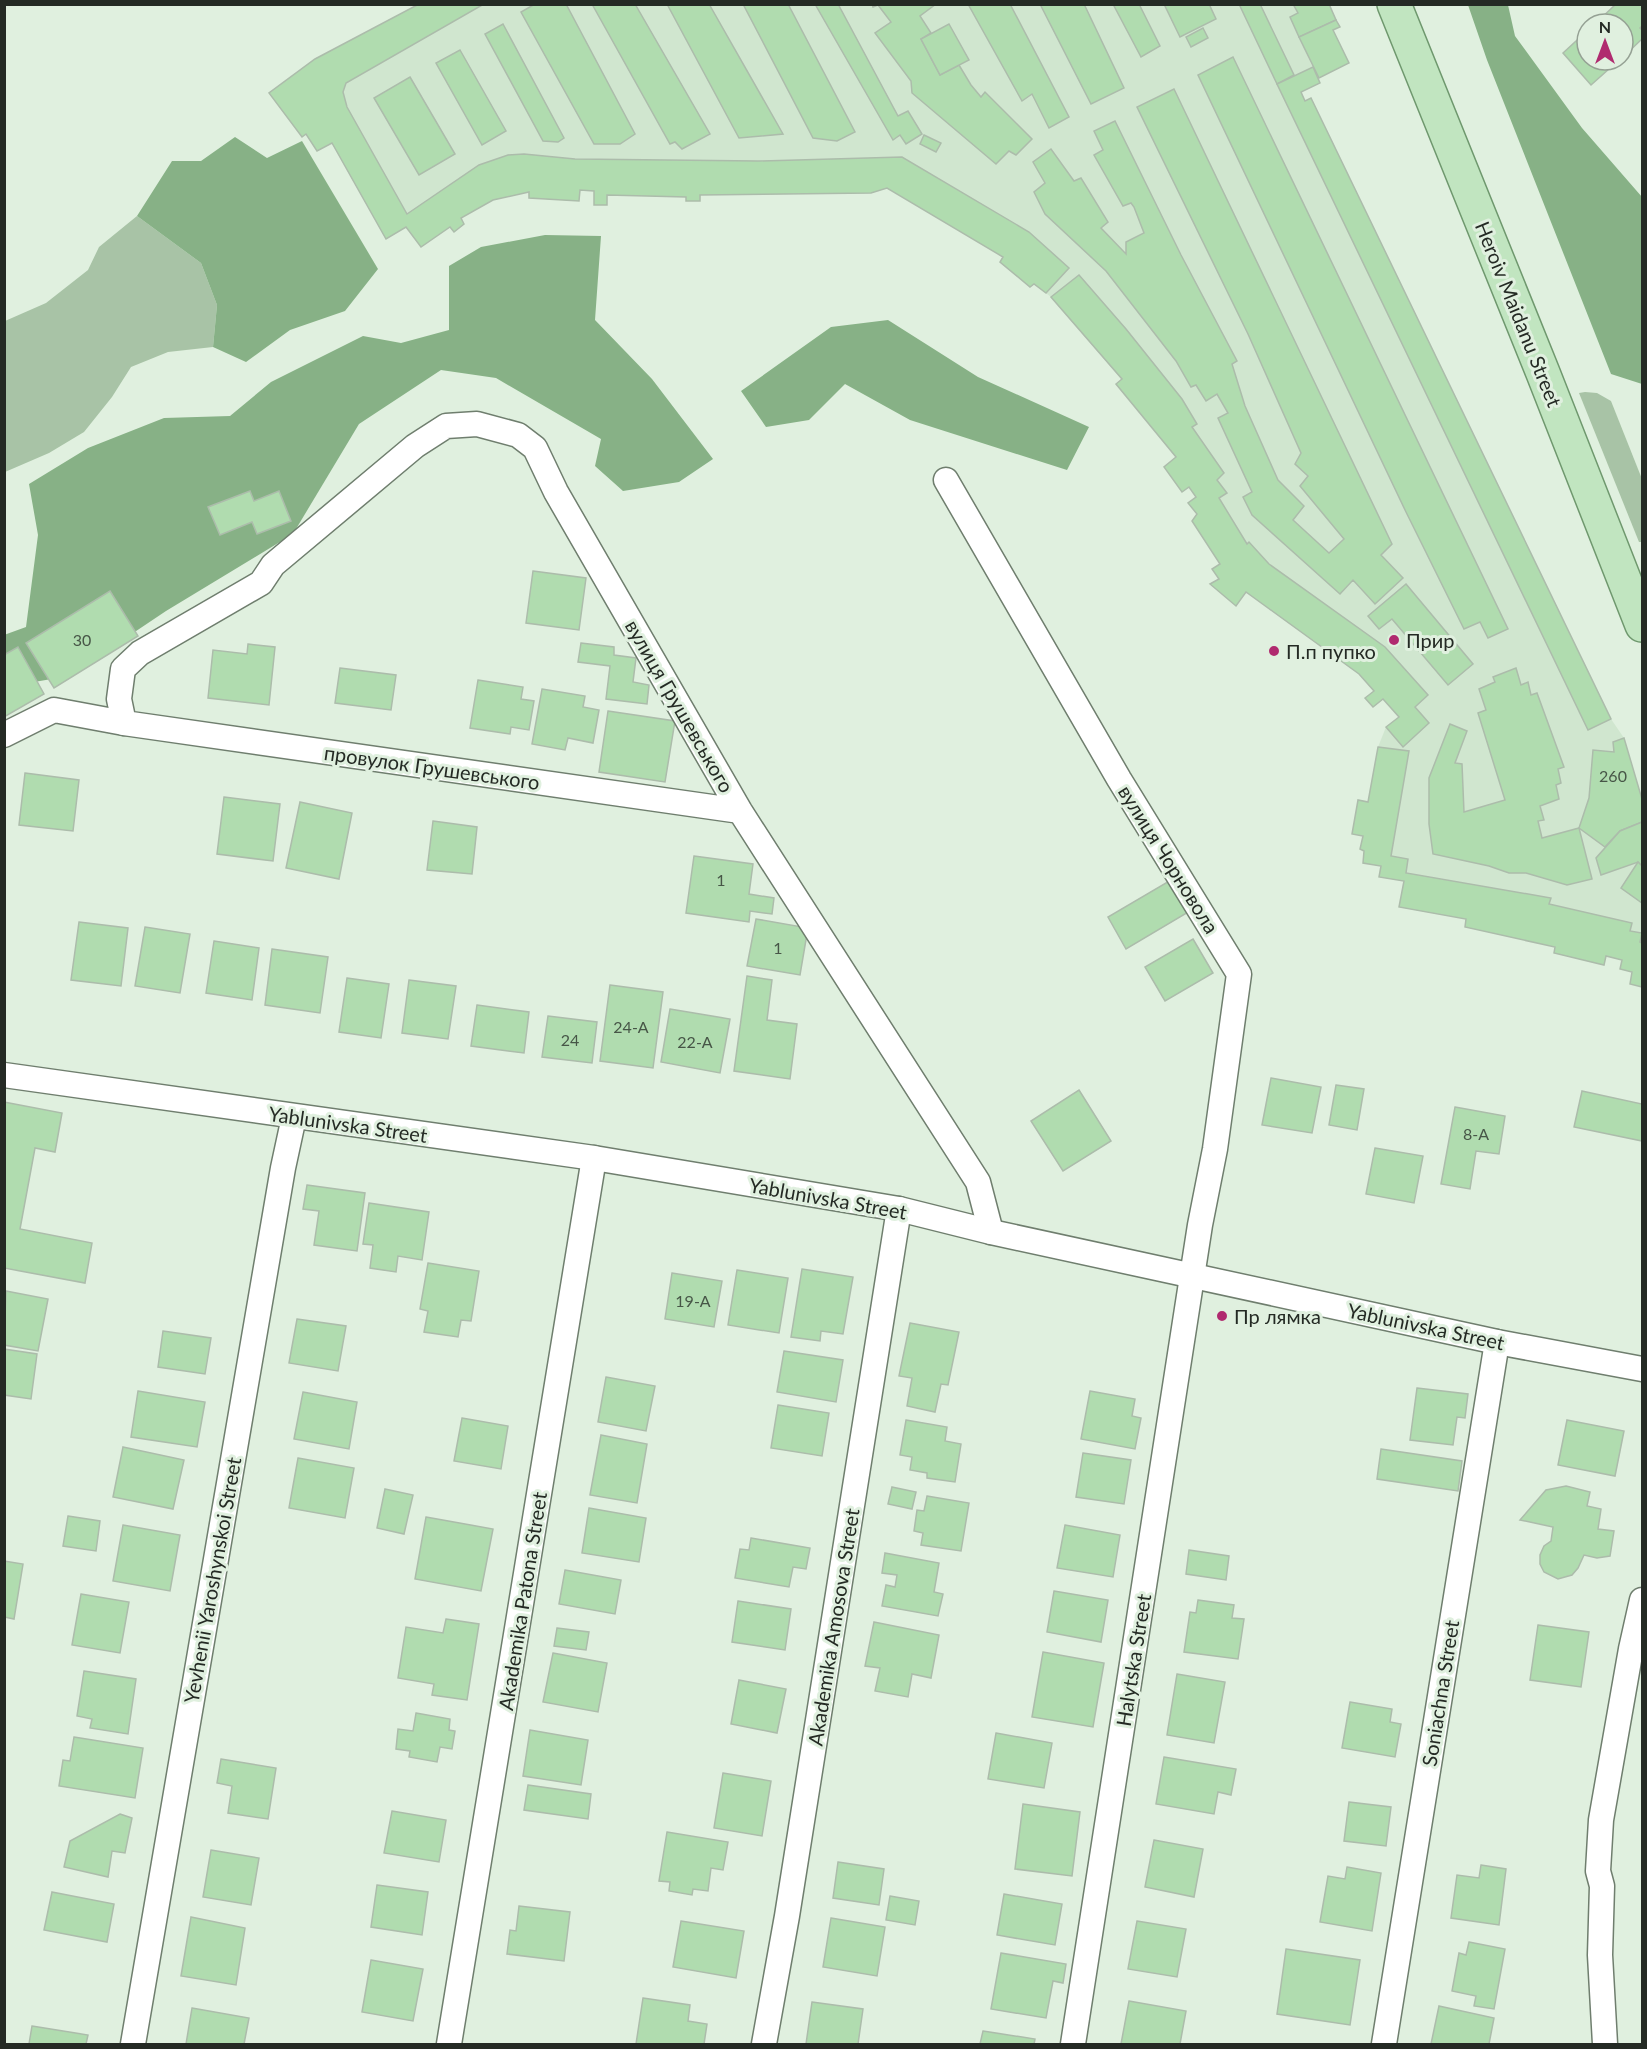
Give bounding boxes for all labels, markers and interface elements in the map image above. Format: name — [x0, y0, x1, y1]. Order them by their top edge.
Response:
north arrow — [1575, 12, 1635, 72]
text: N — [1599, 17, 1611, 36]
street label: Heroiv Maidanu Street — [1471, 218, 1567, 410]
street label: вулиця Грушевського — [621, 615, 739, 797]
place label: Прир — [1406, 628, 1454, 652]
house number: 30 — [73, 630, 91, 649]
marker: Прир — [1387, 633, 1401, 647]
place label: П.п пупко — [1286, 639, 1376, 663]
marker: П.п пупко — [1267, 644, 1281, 658]
street label: провулок Грушевського — [323, 740, 541, 794]
house number: 260 — [1599, 766, 1627, 785]
street label: вулиця Чорновола — [1114, 781, 1224, 937]
house number: 1 — [716, 870, 726, 889]
house number: 1 — [773, 938, 783, 957]
house number: 24-А — [613, 1017, 649, 1036]
house number: 24 — [561, 1030, 579, 1049]
house number: 22-А — [677, 1032, 713, 1051]
street label: Yablunivska Street — [267, 1101, 429, 1147]
house number: 8-А — [1463, 1124, 1489, 1143]
street label: Yablunivska Street — [747, 1172, 909, 1224]
house number: 19-А — [675, 1291, 711, 1310]
street label: Yablunivska Street — [1345, 1298, 1507, 1354]
place label: Пр лямка — [1234, 1304, 1321, 1328]
marker: Пр лямка — [1215, 1309, 1229, 1323]
street label: Yevhenii Yaroshynskoi Street — [179, 1455, 245, 1705]
street label: Akademika Patona Street — [493, 1490, 551, 1712]
street label: Akademika Amosova Street — [802, 1507, 864, 1747]
street label: Halytska Street — [1111, 1592, 1155, 1728]
street label: Soniachna Street — [1417, 1618, 1463, 1768]

